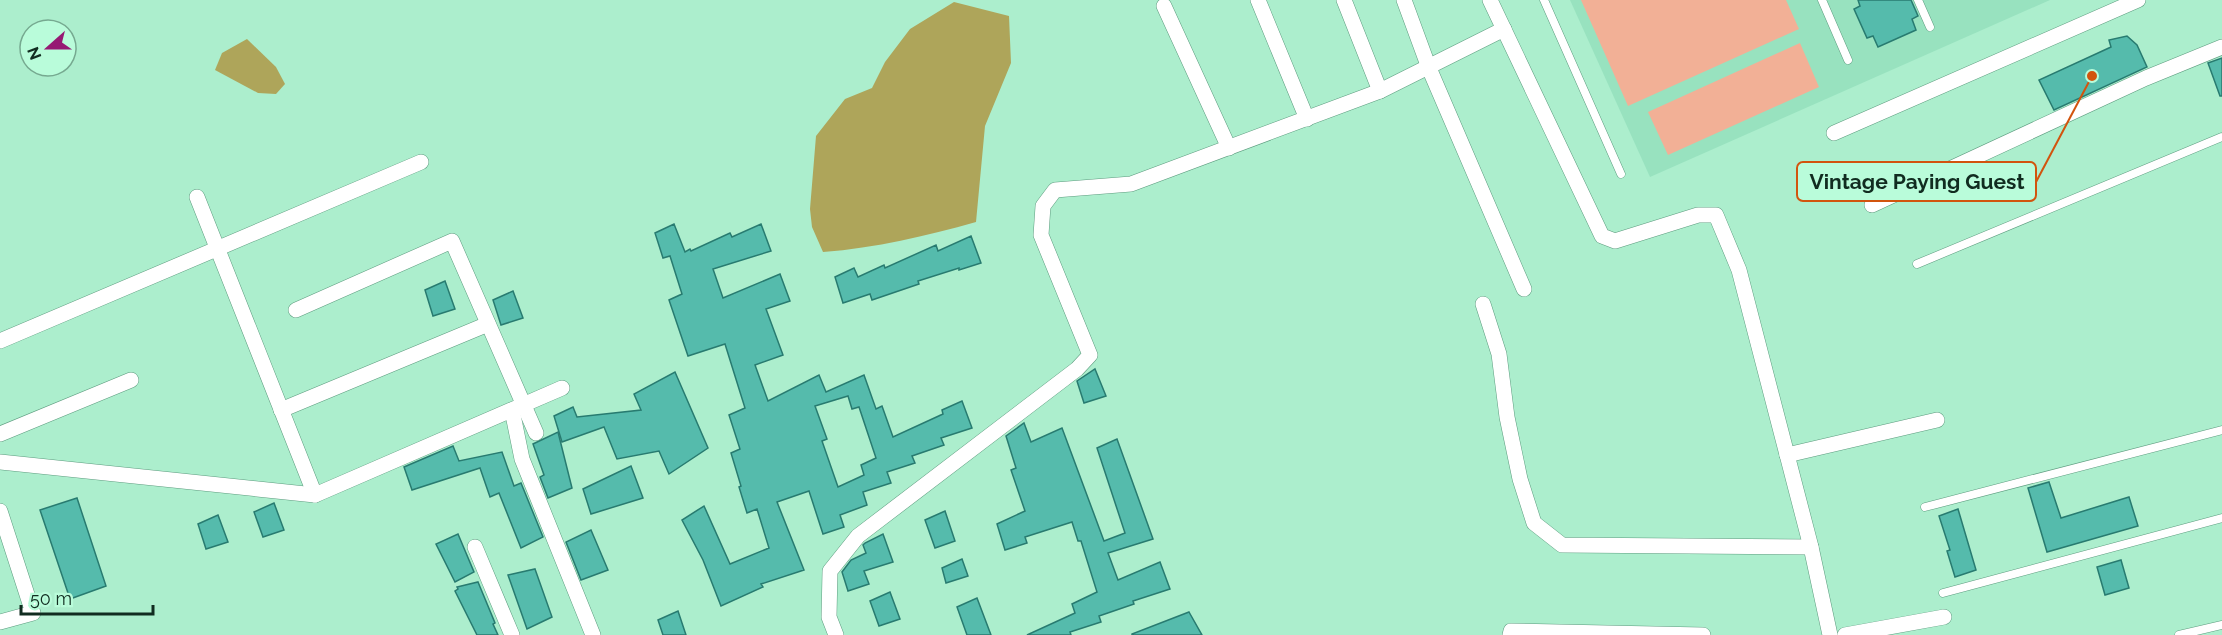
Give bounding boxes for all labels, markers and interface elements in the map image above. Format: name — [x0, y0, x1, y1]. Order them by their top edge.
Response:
north arrow — [18, 18, 78, 78]
text: N — [23, 44, 46, 62]
callout: Vintage Paying Guest — [1797, 162, 2036, 201]
text: Vintage Paying Guest — [1810, 169, 2024, 194]
scale bar — [21, 578, 153, 616]
text: 50 m — [30, 588, 72, 609]

